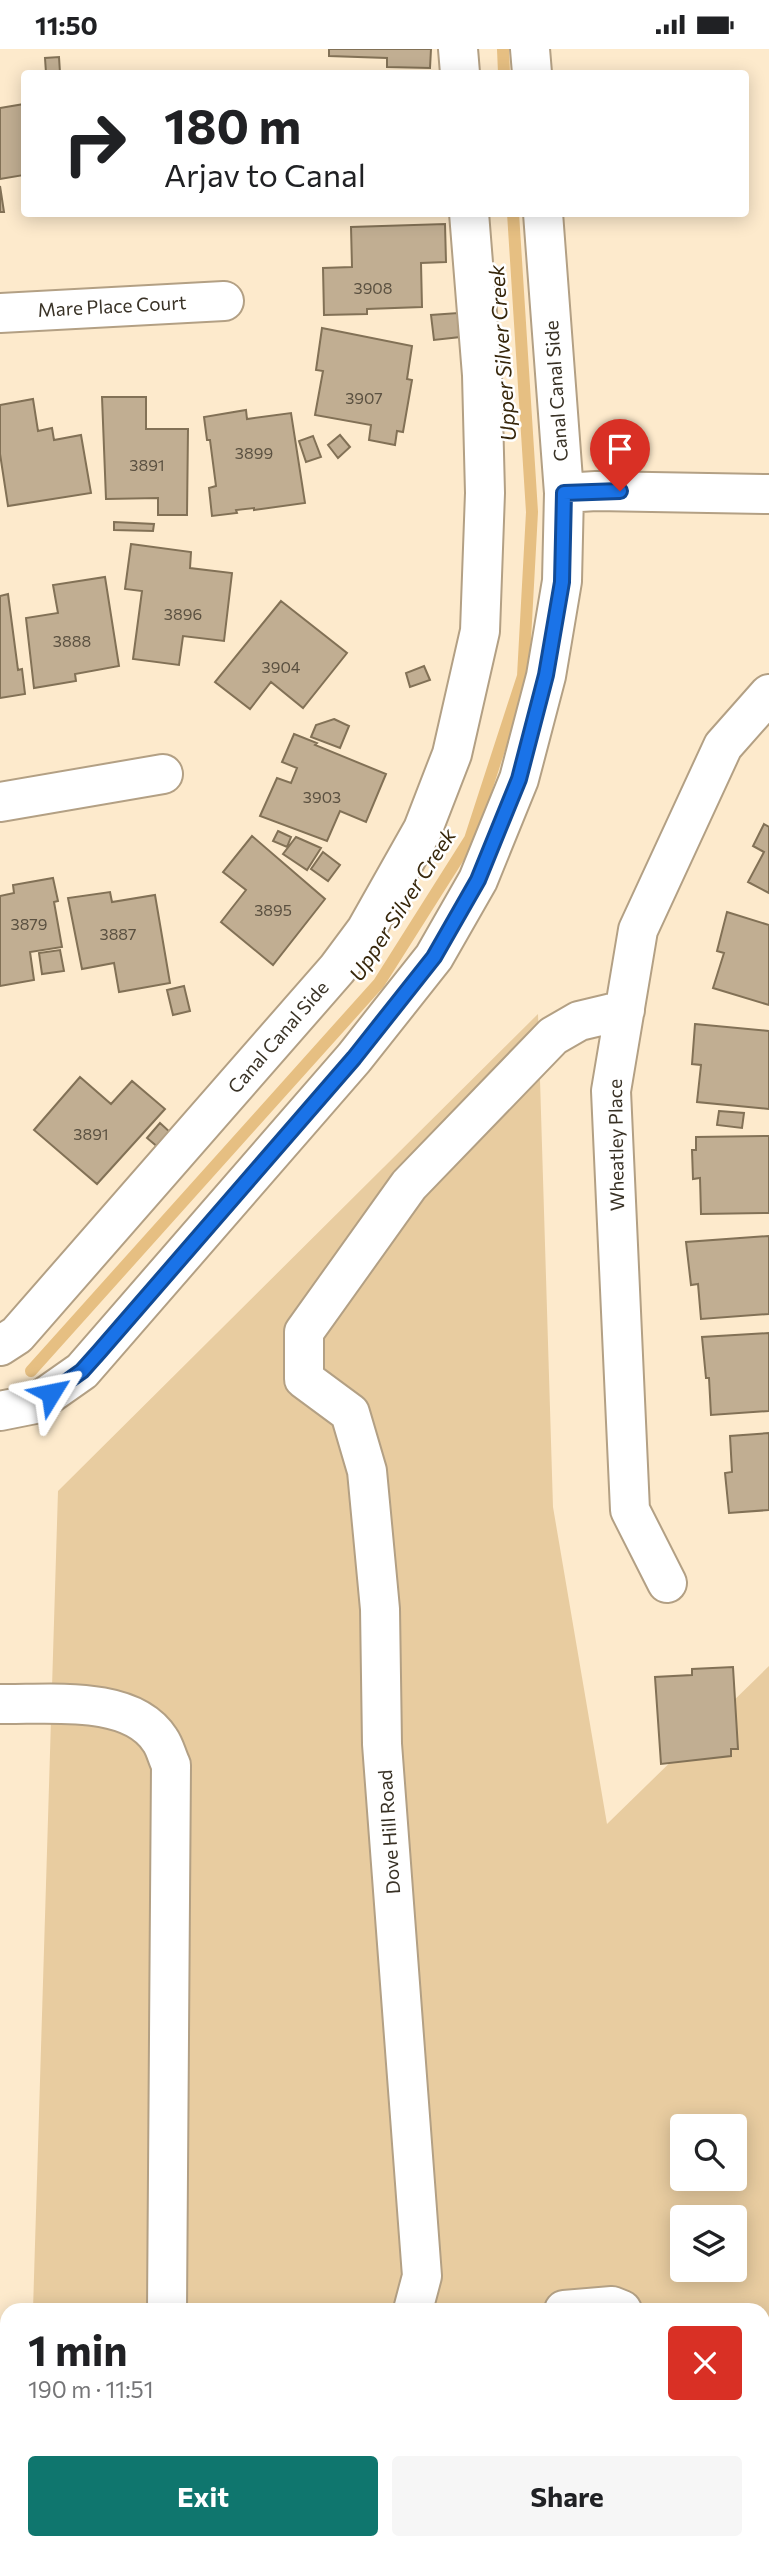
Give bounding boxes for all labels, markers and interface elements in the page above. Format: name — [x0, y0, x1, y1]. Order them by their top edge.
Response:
text: 11:50 — [35, 9, 98, 40]
text: 180 m — [164, 94, 301, 154]
icon: right — [49, 98, 140, 189]
text: Arjav to Canal — [164, 154, 366, 194]
water label: Upper Silver Creek — [483, 263, 520, 442]
house number: 3908 — [354, 278, 393, 297]
street label: Mare Place Court — [37, 290, 187, 321]
street label: Canal Canal Side — [539, 320, 572, 462]
house number: 3907 — [345, 388, 383, 407]
pin — [590, 419, 650, 491]
icon: arrive — [601, 430, 639, 468]
house number: 3899 — [235, 443, 273, 462]
house number: 3891 — [129, 455, 165, 474]
house number: 3896 — [164, 604, 202, 623]
house number: 3888 — [53, 631, 91, 650]
house number: 3904 — [262, 657, 301, 676]
house number: 3903 — [303, 787, 341, 806]
water label: Upper Silver Creek — [343, 823, 461, 985]
house number: 3895 — [254, 900, 292, 919]
house number: 3879 — [11, 914, 47, 933]
house number: 3887 — [100, 924, 136, 943]
street label: Canal Canal Side — [223, 976, 333, 1098]
street label: Wheatley Place — [603, 1079, 628, 1211]
house number: 3891 — [73, 1124, 109, 1143]
position arrow — [14, 1356, 88, 1430]
street label: Dove Hill Road — [373, 1769, 404, 1895]
map controls — [670, 2114, 747, 2282]
button: search — [670, 2114, 747, 2191]
button: layers — [670, 2205, 747, 2282]
text: 1 min — [28, 2323, 128, 2375]
button: close — [668, 2326, 742, 2400]
text: 190 m · 11:51 — [28, 2375, 154, 2403]
button: Exit — [28, 2456, 378, 2536]
button: Share — [392, 2456, 742, 2536]

